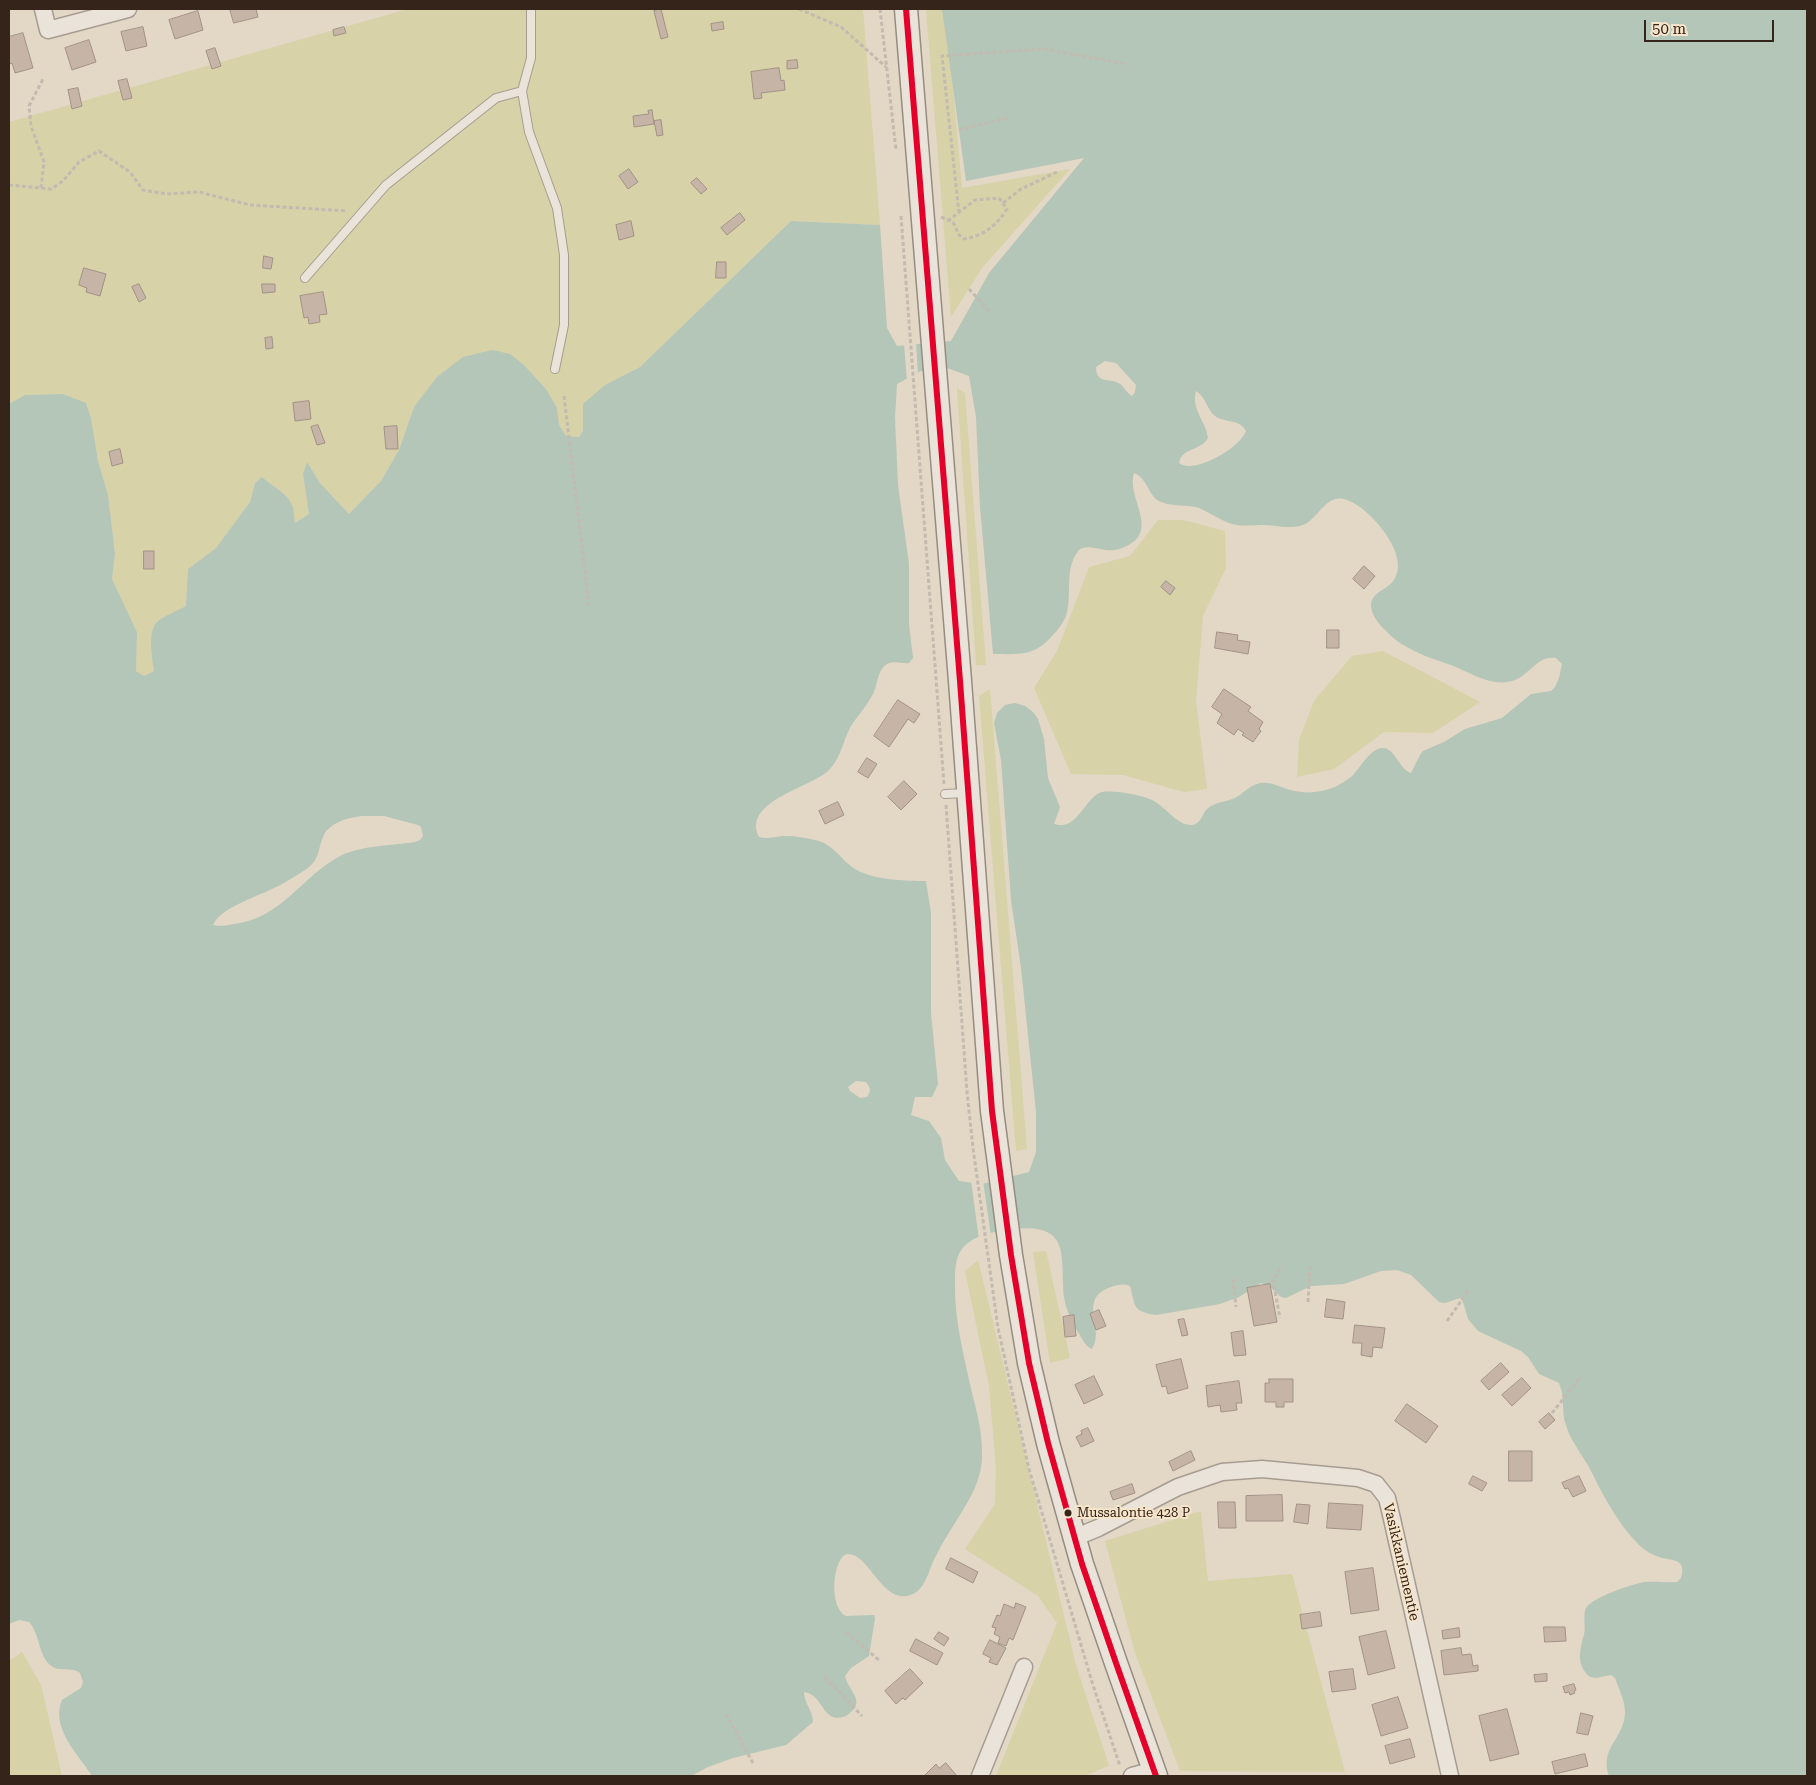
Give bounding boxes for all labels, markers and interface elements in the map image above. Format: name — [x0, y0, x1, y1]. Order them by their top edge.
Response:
scale bar — [1646, 10, 1776, 42]
text: 50 m — [1652, 20, 1686, 38]
street label: Vasikkaniementie — [1379, 1502, 1423, 1622]
place label: Mussalontie 428 P — [1077, 1505, 1190, 1521]
marker: Mussalontie 428 P — [1063, 1508, 1073, 1518]

